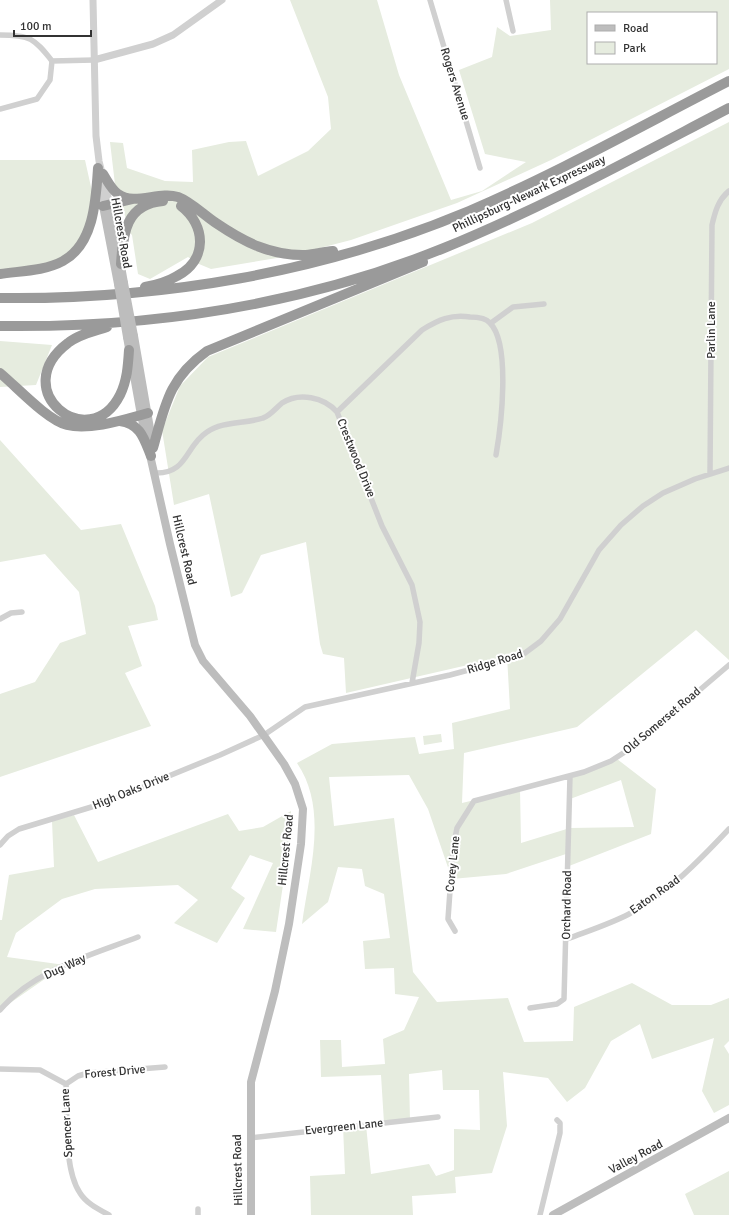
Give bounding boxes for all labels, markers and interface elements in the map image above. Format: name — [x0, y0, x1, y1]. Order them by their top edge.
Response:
scale bar — [14, 12, 91, 38]
legend — [587, 12, 717, 64]
text: 100 m — [20, 19, 52, 34]
text: Road — [623, 21, 649, 36]
text: Park — [623, 41, 646, 56]
street label: Rogers Avenue — [437, 46, 473, 122]
street label: Phillipsburg-Newark Expressway — [450, 152, 608, 236]
street label: Hillcrest Road — [107, 196, 135, 270]
street label: Parlin Lane — [704, 301, 719, 359]
street label: Crestwood Drive — [333, 416, 379, 500]
street label: Hillcrest Road — [169, 513, 199, 587]
street label: Ridge Road — [465, 646, 525, 678]
street label: Old Somerset Road — [620, 684, 704, 758]
street label: High Oaks Drive — [90, 769, 172, 813]
street label: Hillcrest Road — [275, 814, 297, 886]
street label: Corey Lane — [443, 835, 463, 893]
street label: Orchard Road — [559, 870, 575, 940]
street label: Eaton Road — [627, 872, 683, 918]
street label: Dug Way — [42, 951, 89, 983]
street label: Forest Drive — [84, 1062, 146, 1082]
street label: Spencer Lane — [58, 1088, 76, 1158]
street label: Evergreen Lane — [304, 1115, 384, 1139]
street label: Hillcrest Road — [230, 1134, 246, 1206]
street label: Valley Road — [606, 1137, 666, 1177]

